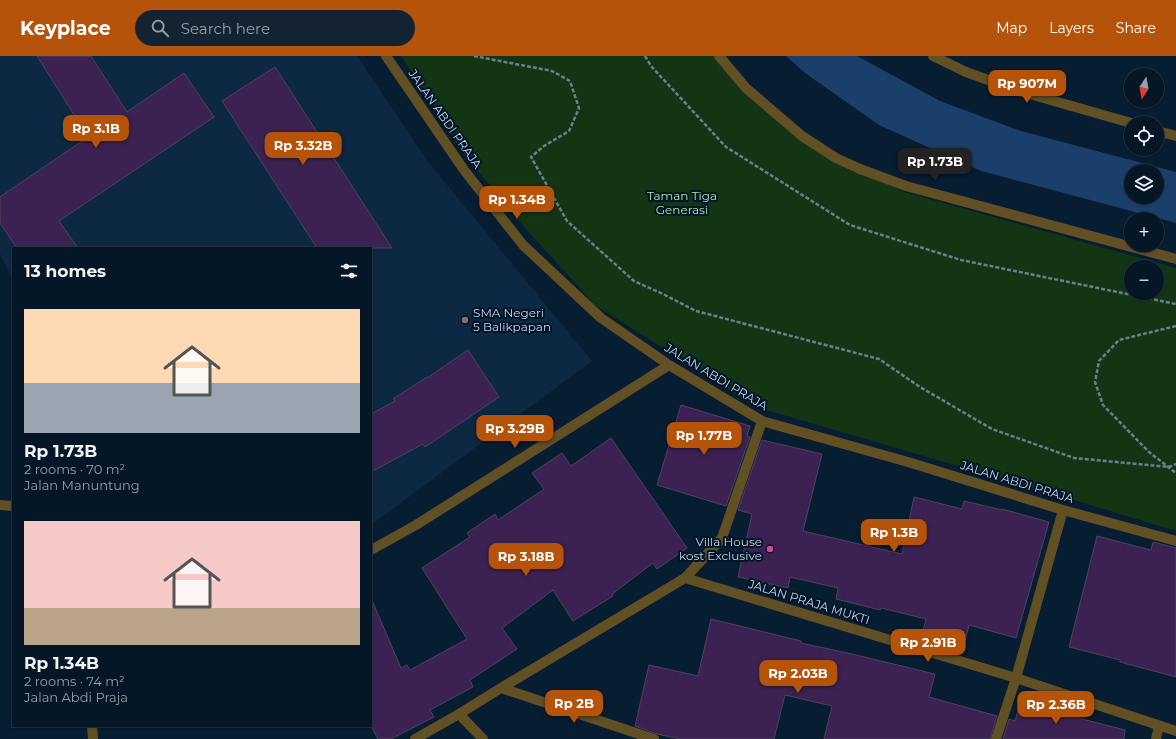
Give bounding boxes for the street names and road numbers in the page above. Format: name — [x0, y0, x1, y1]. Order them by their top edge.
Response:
street label: JALAN ABDI PRAJA — [405, 65, 486, 172]
street label: JALAN ABDI PRAJA — [661, 339, 771, 414]
street label: JALAN ABDI PRAJA — [958, 457, 1076, 506]
street label: JALAN PRAJA MUKTI — [746, 576, 872, 627]

